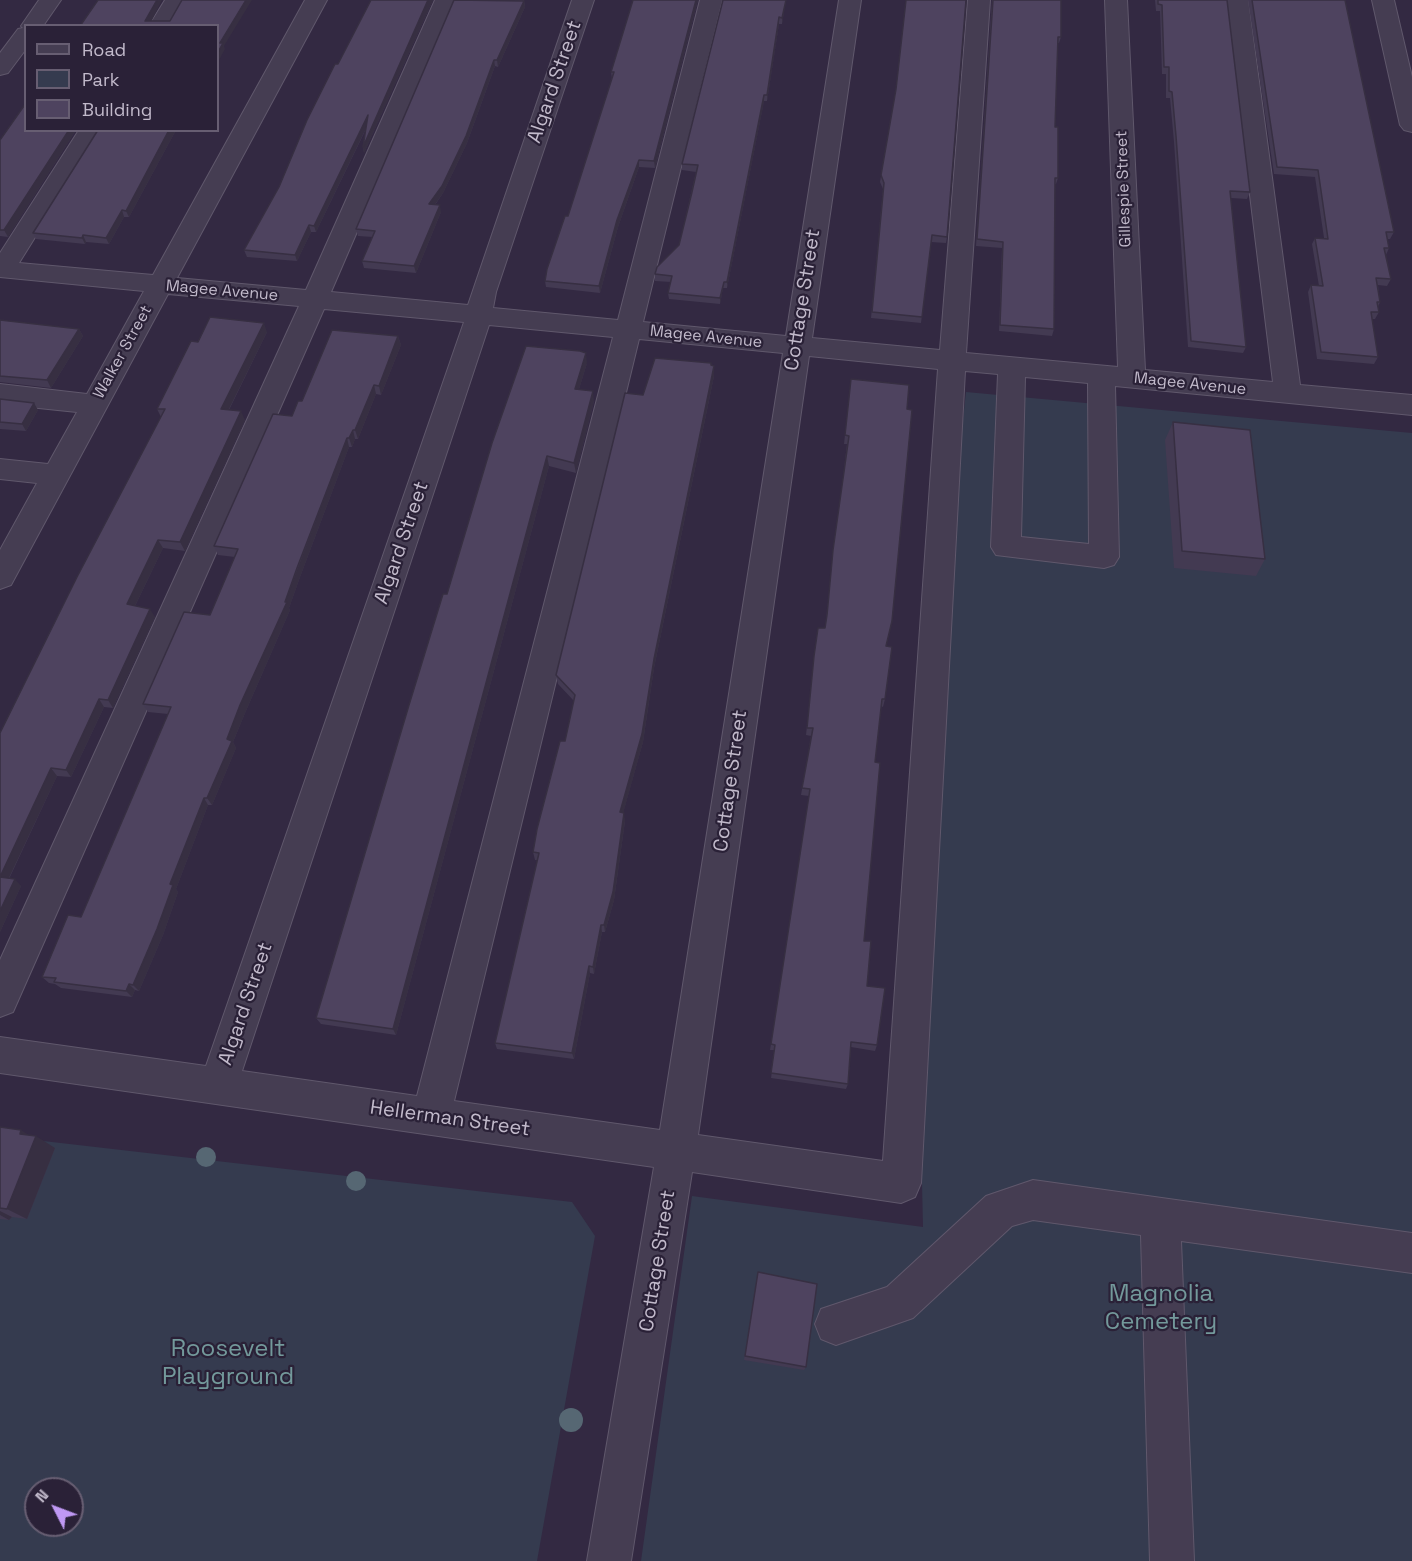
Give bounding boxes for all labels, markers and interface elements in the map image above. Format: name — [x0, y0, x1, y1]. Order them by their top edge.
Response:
street label: Algard Street — [523, 18, 587, 146]
legend — [24, 24, 219, 132]
text: Road — [82, 38, 126, 61]
text: Park — [82, 68, 119, 91]
text: Building — [82, 98, 152, 121]
street label: Gillespie Street — [1112, 130, 1136, 248]
street label: Cottage Street — [780, 227, 826, 373]
street label: Magee Avenue — [165, 277, 279, 305]
street label: Walker Street — [89, 302, 157, 402]
street label: Magee Avenue — [649, 322, 763, 352]
street label: Magee Avenue — [1133, 369, 1247, 399]
street label: Algard Street — [370, 479, 434, 607]
street label: Cottage Street — [709, 709, 753, 853]
street label: Algard Street — [214, 940, 278, 1068]
street label: Hellerman Street — [368, 1096, 532, 1142]
street label: Cottage Street — [635, 1188, 681, 1334]
park label: Magnolia Cemetery — [1105, 1280, 1217, 1336]
park label: Roosevelt Playground — [162, 1335, 294, 1391]
north arrow — [24, 1477, 84, 1537]
text: N — [30, 1485, 53, 1507]

